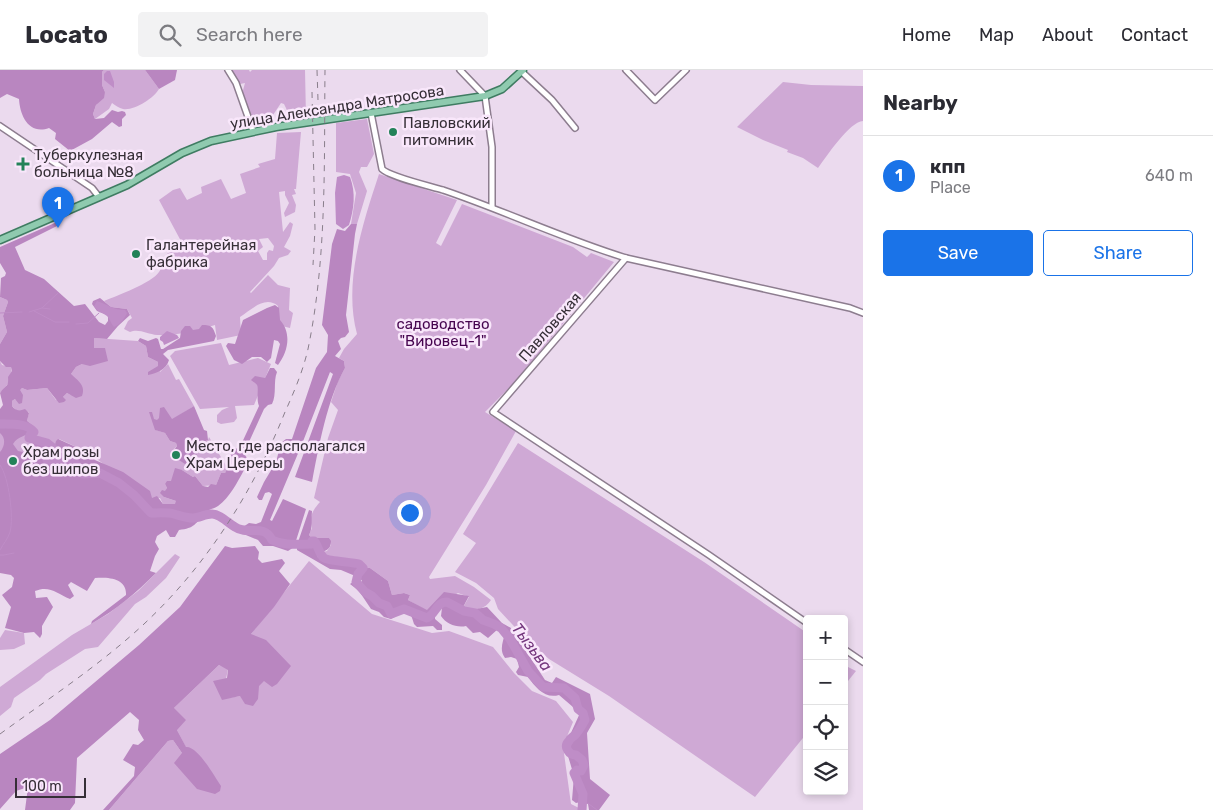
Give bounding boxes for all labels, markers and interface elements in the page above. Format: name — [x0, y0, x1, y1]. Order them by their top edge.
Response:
search box — [138, 12, 488, 57]
text: Locato — [25, 21, 108, 49]
icon: search — [156, 21, 184, 49]
text: Search here — [196, 23, 303, 46]
text: Home — [902, 24, 951, 46]
text: Map — [979, 24, 1014, 46]
text: About — [1042, 24, 1093, 46]
text: Contact — [1121, 24, 1188, 46]
street label: улица Александра Матросова — [229, 81, 445, 133]
text: Nearby — [883, 90, 958, 115]
place label: Павловский питомник — [403, 114, 491, 149]
marker: Павловский питомник — [387, 126, 399, 138]
place label: Туберкулезная больница №8 — [34, 146, 143, 181]
text: кпп — [930, 155, 965, 178]
marker: Туберкулезная больница №8 — [16, 157, 30, 171]
text: 1 — [895, 166, 903, 185]
text: 640 m — [1145, 166, 1193, 185]
text: Place — [930, 178, 971, 197]
pin: 1 — [42, 187, 74, 228]
button: Save — [883, 230, 1033, 276]
button: Share — [1043, 230, 1193, 276]
place label: Галантерейная фабрика — [146, 236, 256, 271]
marker: Галантерейная фабрика — [130, 248, 142, 260]
street label: Павловская — [515, 289, 585, 365]
park label: садоводство "Вировец-1" — [396, 315, 490, 350]
place label: Место, где располагался Храм Цереры — [186, 437, 365, 472]
place label: Храм розы без шипов — [23, 443, 99, 478]
marker: Место, где располагался Храм Цереры — [170, 449, 182, 461]
marker: Храм розы без шипов — [7, 455, 19, 467]
your location — [397, 500, 423, 526]
map controls — [803, 615, 848, 795]
button: + — [803, 615, 848, 660]
water label: Тызьва — [508, 619, 556, 675]
button: − — [803, 660, 848, 705]
button: locate — [803, 705, 848, 750]
button: layers — [803, 750, 848, 795]
scale bar — [15, 775, 86, 798]
text: 100 m — [22, 778, 62, 795]

